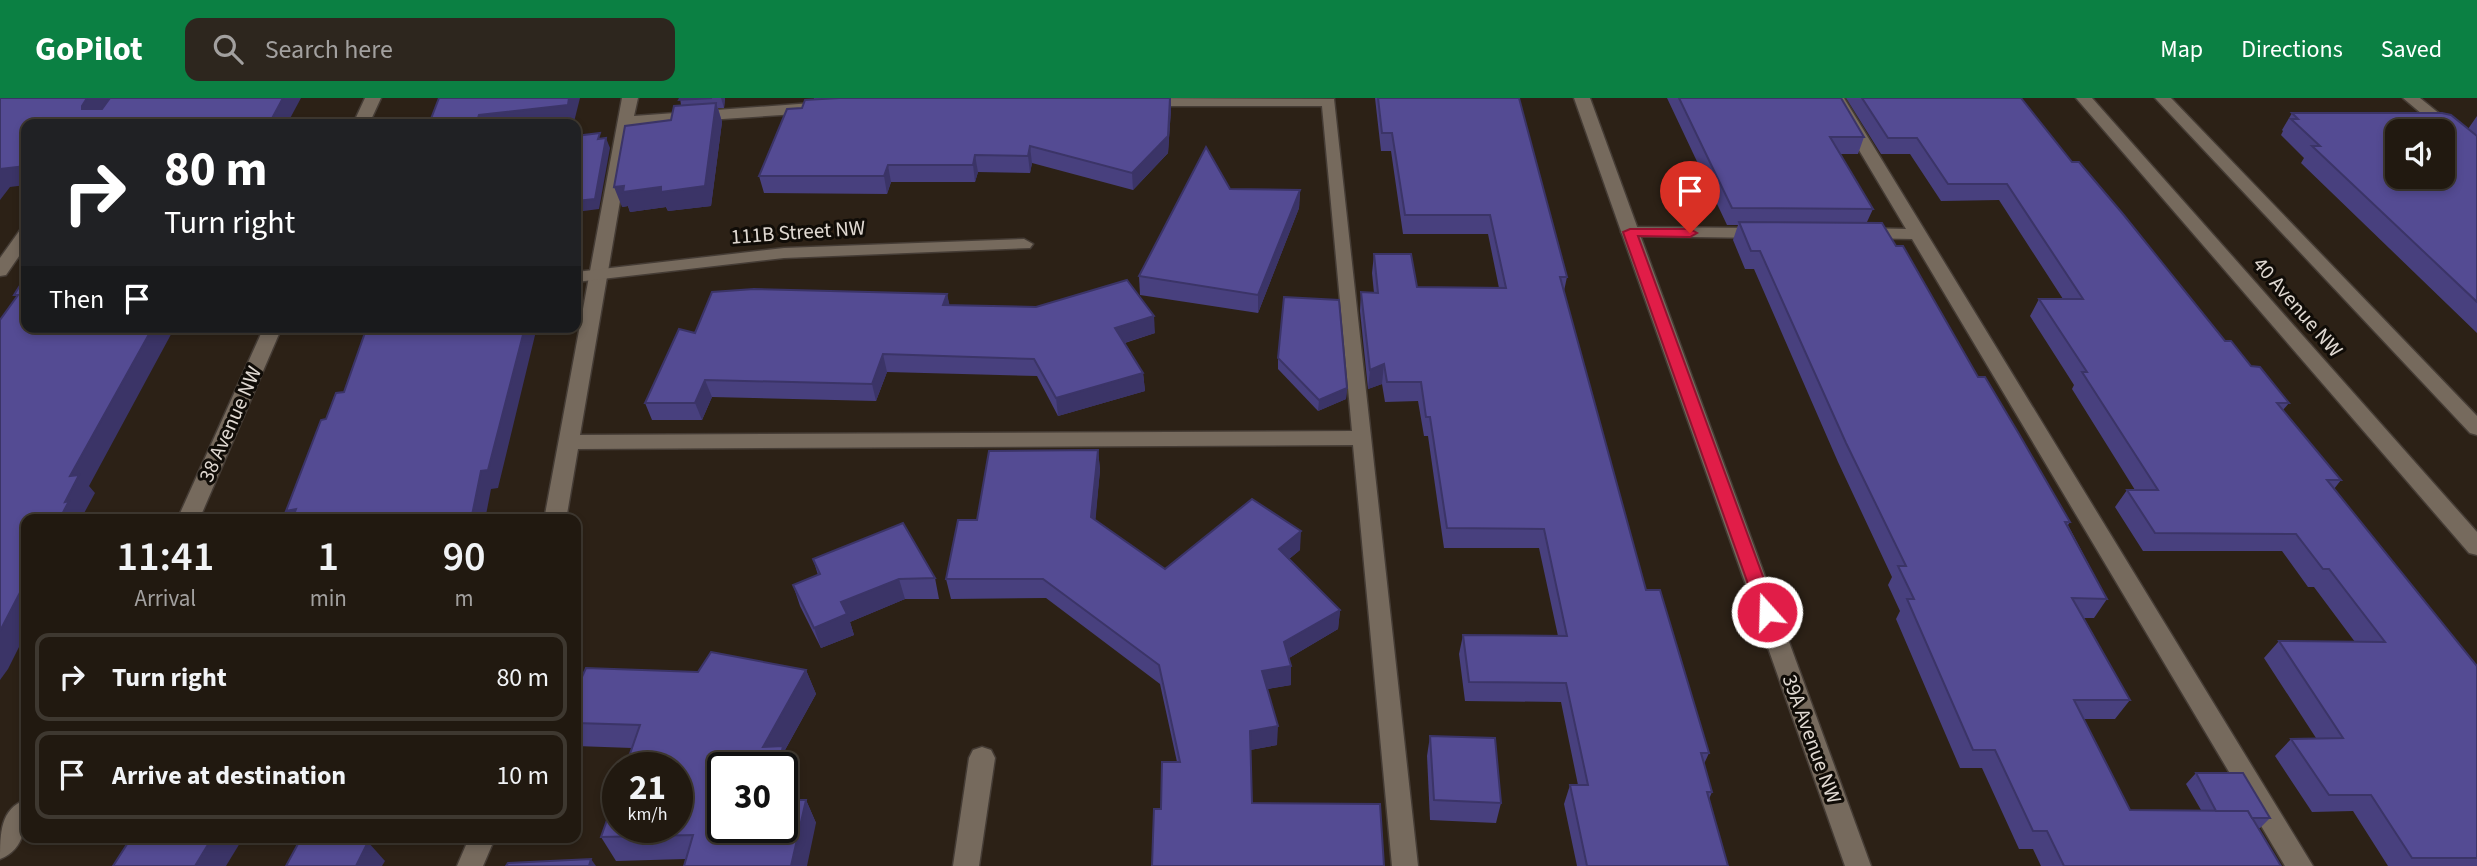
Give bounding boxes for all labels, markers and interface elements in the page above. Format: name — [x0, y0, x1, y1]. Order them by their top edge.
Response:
search box — [185, 18, 675, 81]
text: GoPilot — [35, 26, 143, 73]
icon: search — [209, 30, 247, 68]
text: Search here — [265, 31, 393, 68]
text: Map — [2160, 32, 2203, 67]
text: Directions — [2241, 32, 2343, 67]
text: Saved — [2381, 32, 2442, 67]
map controls — [2385, 119, 2455, 189]
button: sound — [2385, 119, 2455, 189]
text: 80 m — [164, 135, 268, 205]
icon: right — [49, 147, 140, 238]
pin — [1660, 161, 1720, 233]
icon: arrive — [1671, 172, 1709, 210]
text: Turn right — [164, 200, 295, 246]
street label: 111B Street NW — [730, 212, 867, 252]
street label: 40 Avenue NW — [2246, 250, 2350, 364]
icon: arrive — [118, 280, 156, 318]
text: Then — [49, 281, 104, 318]
street label: 38 Avenue NW — [191, 361, 269, 487]
text: 11:41 — [116, 527, 214, 587]
text: 1 — [318, 527, 339, 587]
text: 90 — [442, 527, 486, 587]
position arrow — [1730, 575, 1804, 649]
text: Arrival — [134, 582, 196, 615]
text: min — [310, 582, 347, 615]
text: m — [454, 582, 473, 615]
icon: right — [53, 658, 91, 696]
text: Turn right — [112, 659, 227, 696]
text: 80 m — [496, 659, 549, 696]
street label: 39A Avenue NW — [1775, 670, 1849, 808]
speed limit sign: 30 — [707, 752, 798, 843]
icon: arrive — [53, 756, 91, 794]
text: Arrive at destination — [112, 757, 346, 794]
text: 10 m — [496, 757, 549, 794]
text: 21 — [629, 763, 666, 813]
text: km/h — [628, 802, 667, 827]

